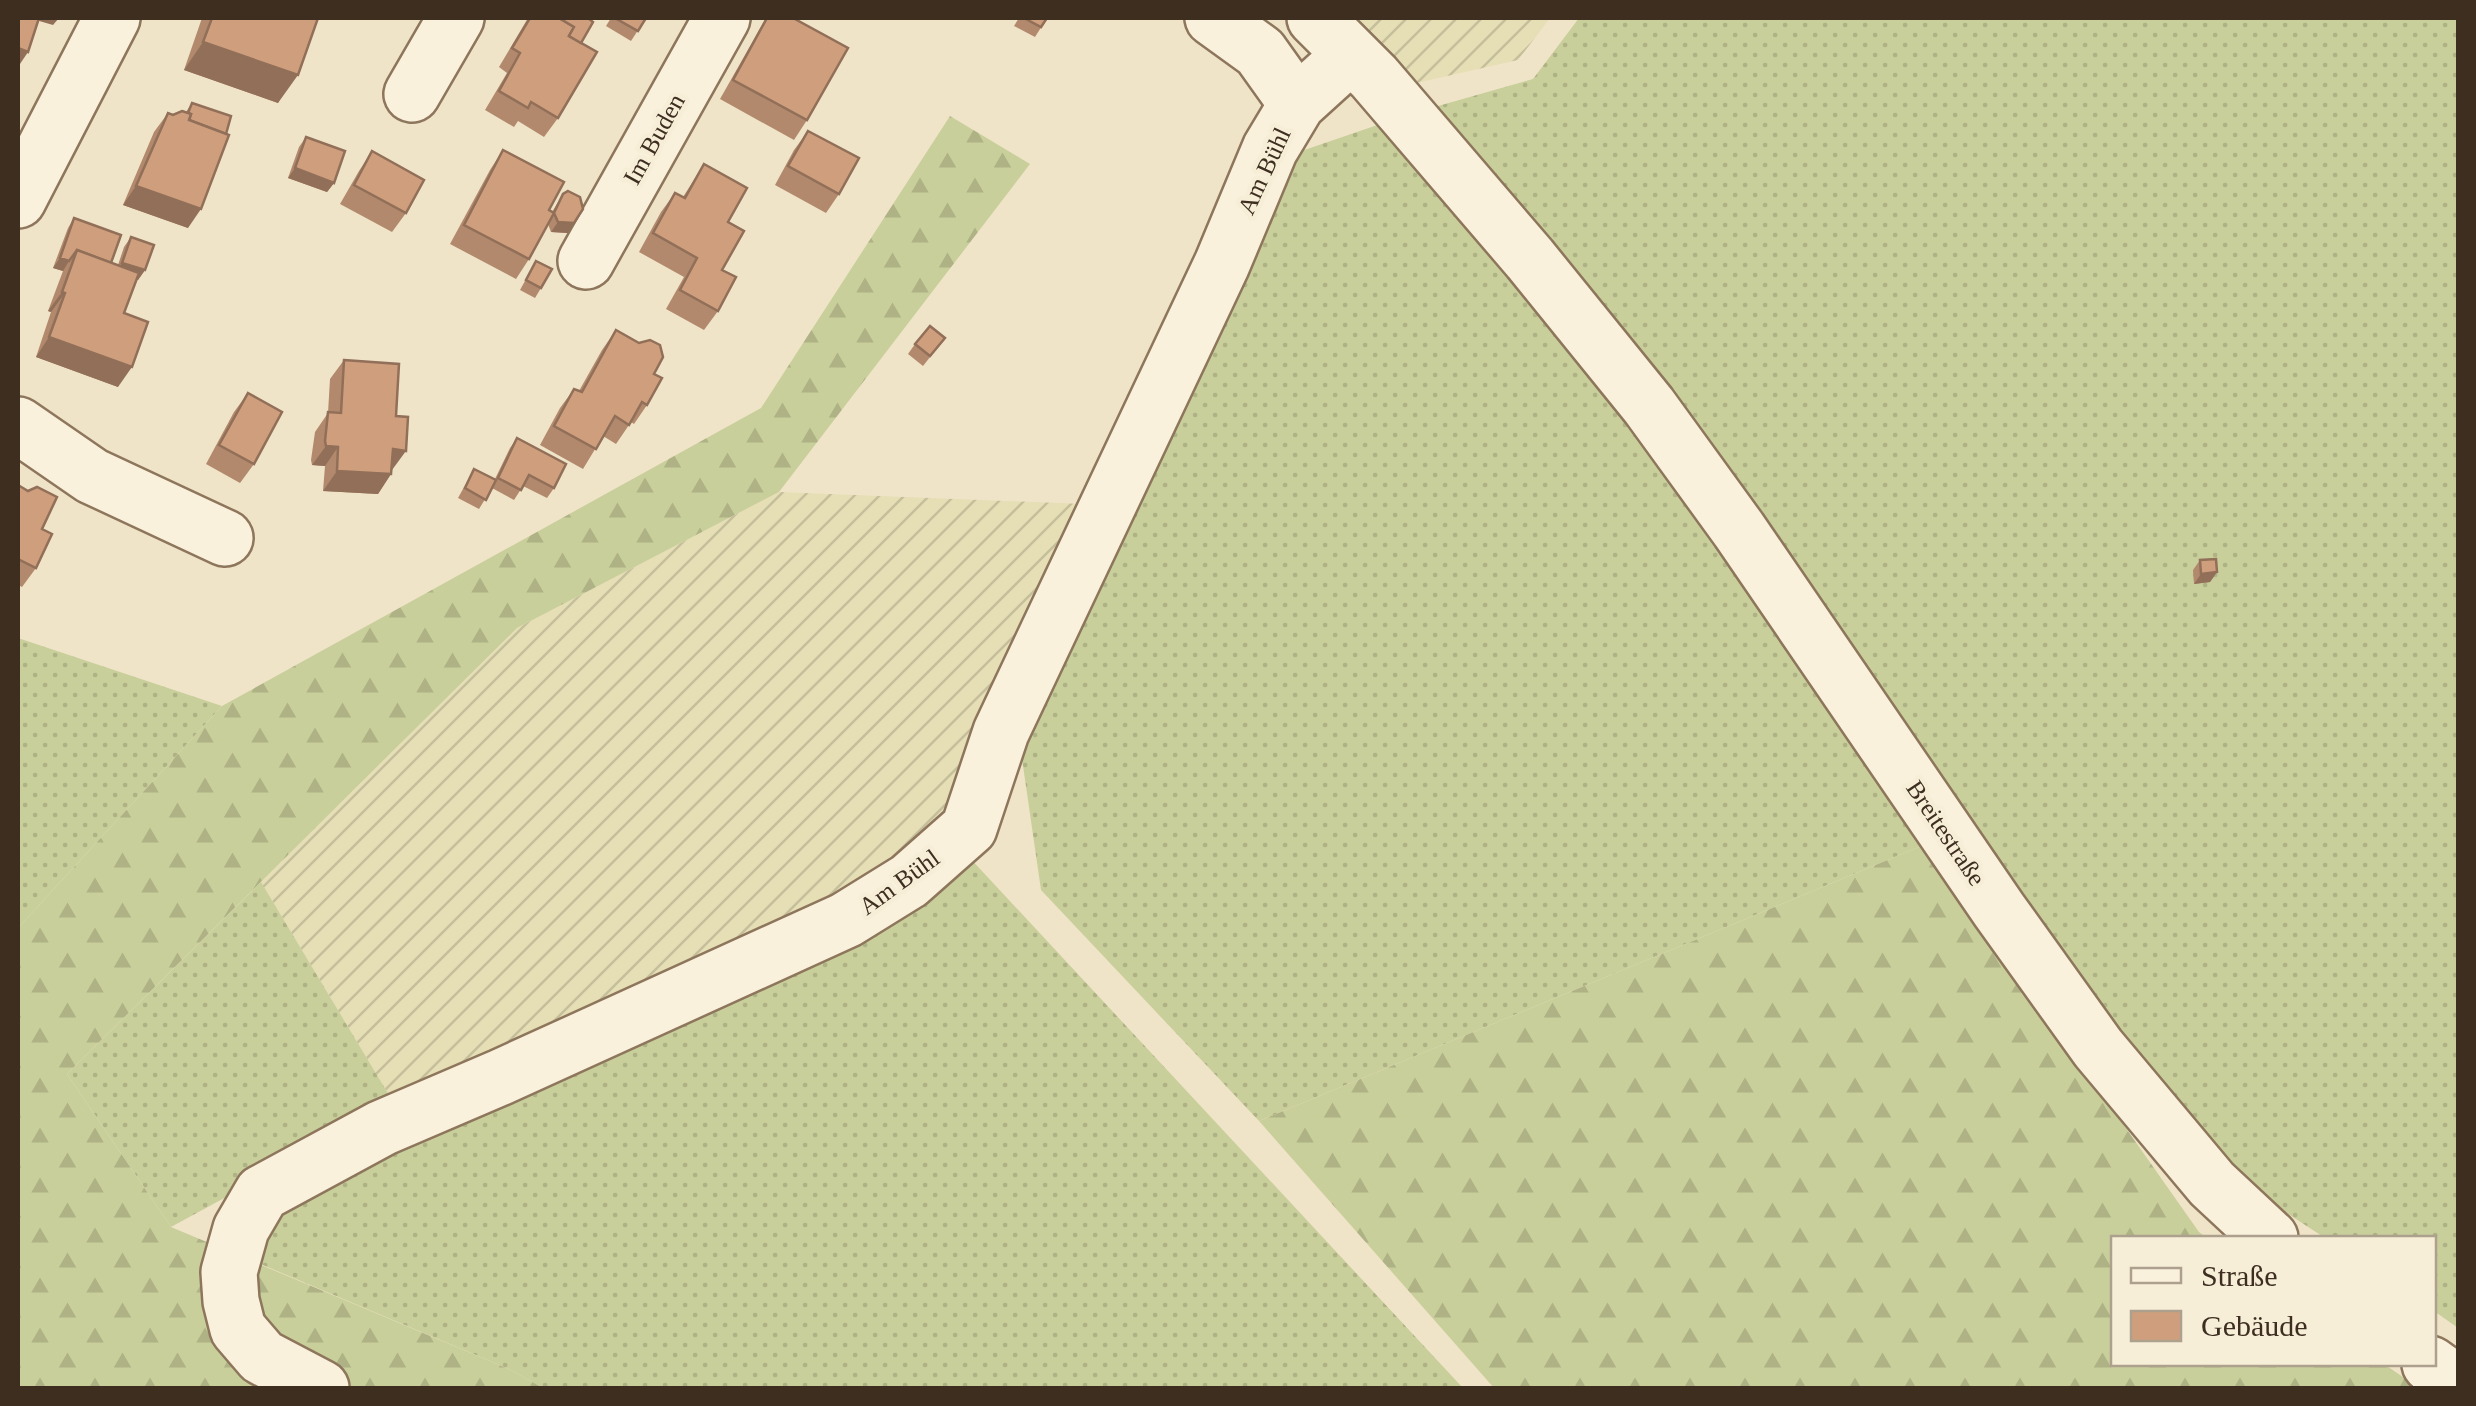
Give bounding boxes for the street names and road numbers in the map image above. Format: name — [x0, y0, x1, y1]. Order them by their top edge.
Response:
street label: Im Buden — [618, 89, 690, 189]
street label: Am Bühl — [1232, 123, 1296, 219]
street label: Breitestraße — [1901, 775, 1991, 891]
street label: Am Bühl — [854, 844, 944, 920]

